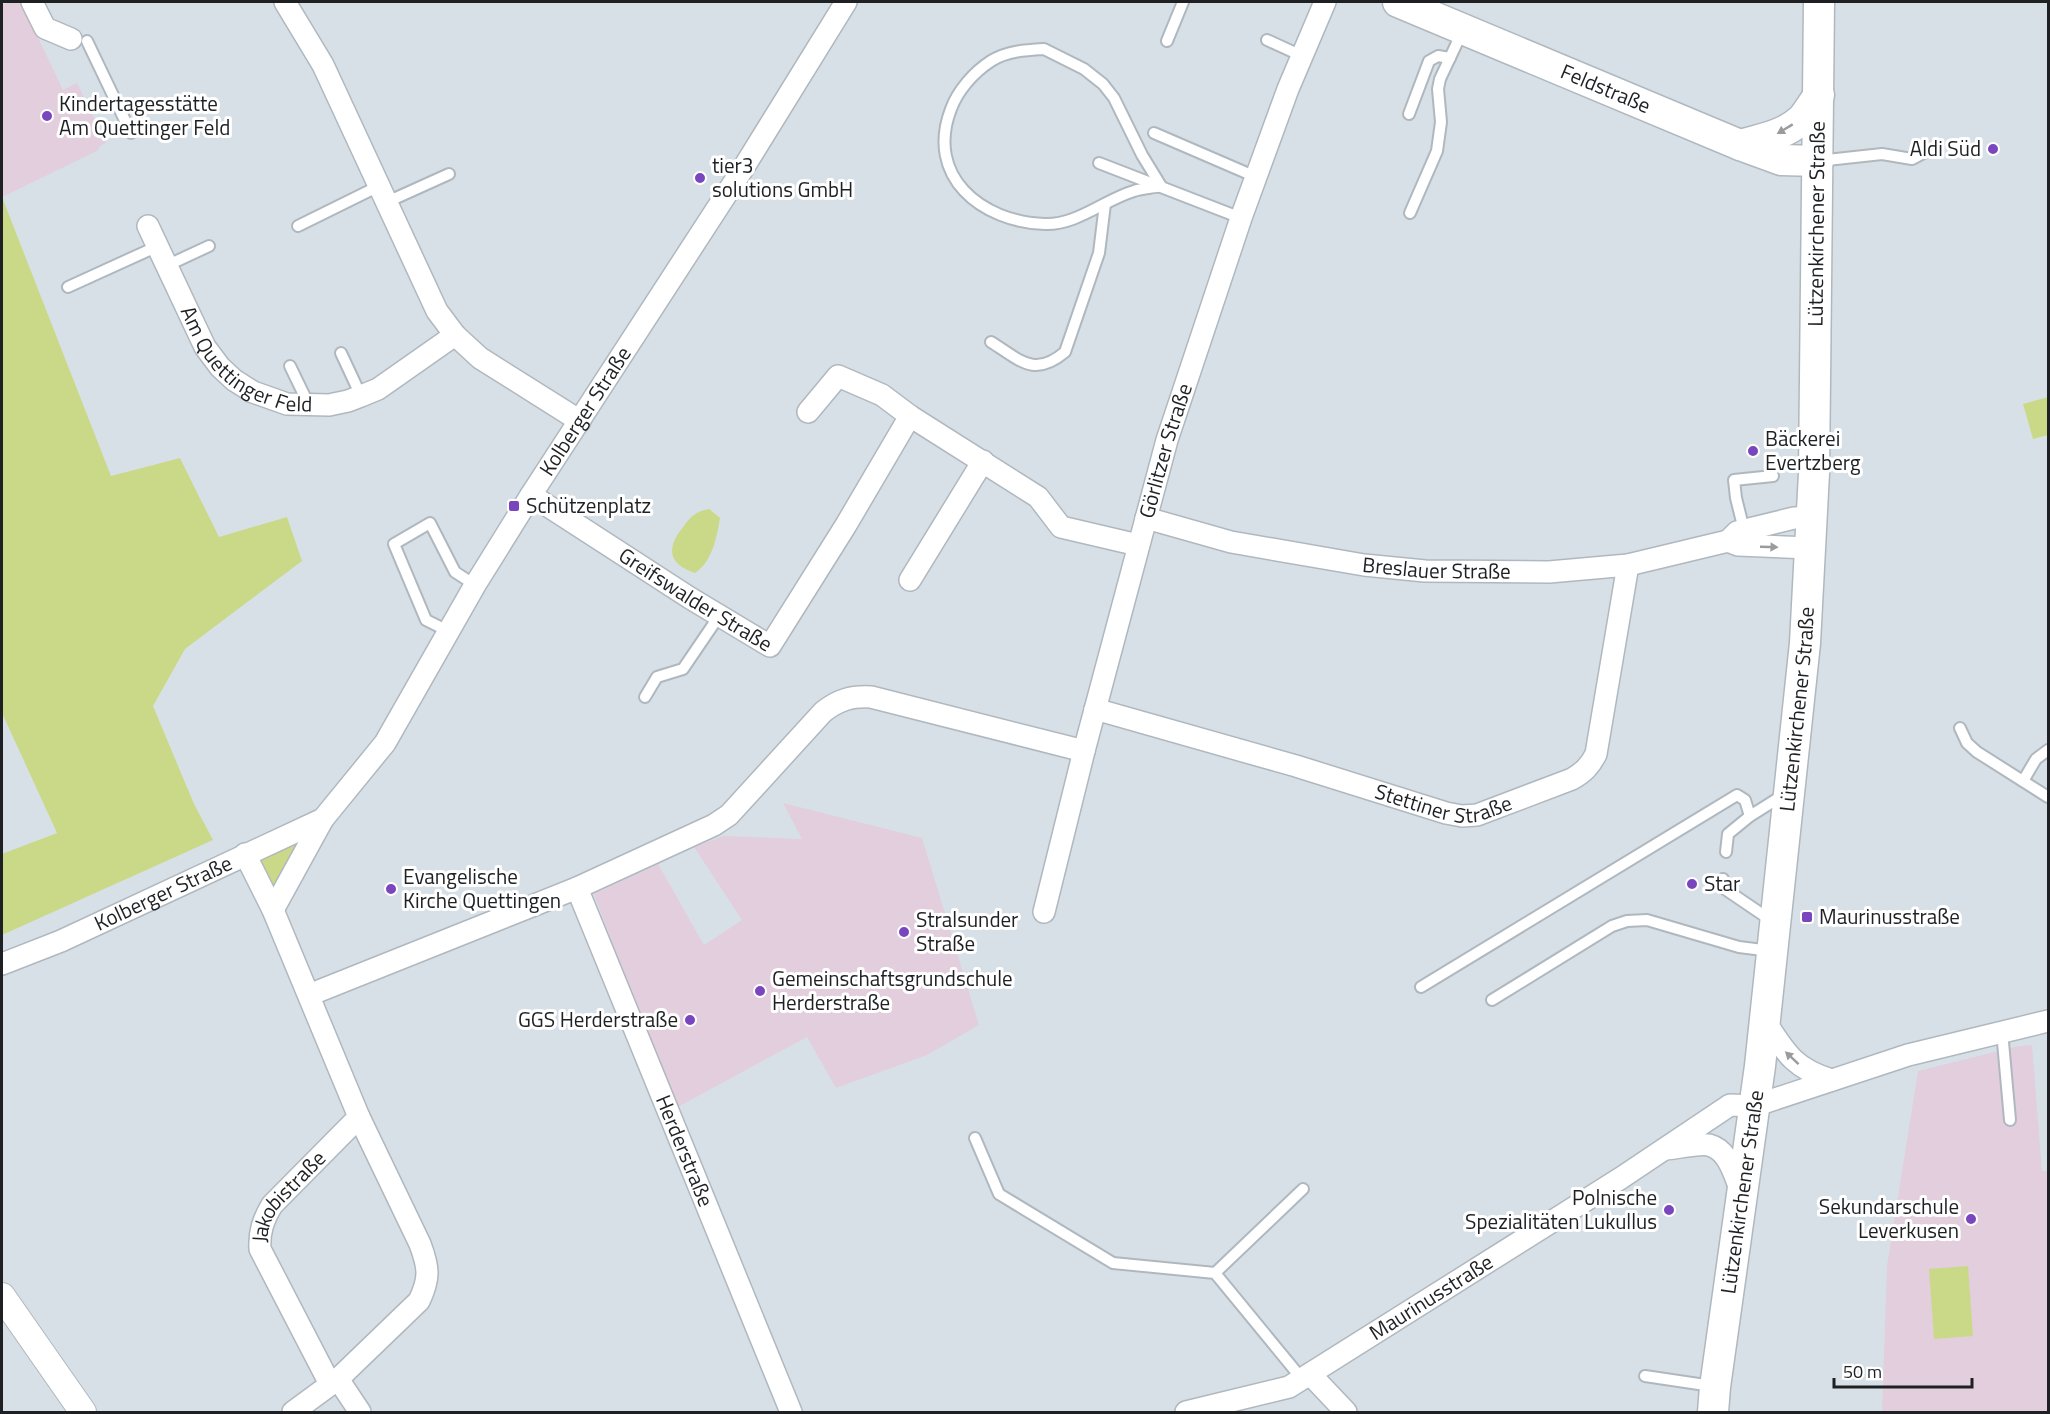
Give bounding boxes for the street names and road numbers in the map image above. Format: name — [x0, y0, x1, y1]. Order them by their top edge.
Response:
street label: Feldstraße — [1556, 55, 1656, 121]
street label: Lützenkirchener Straße — [1799, 121, 1833, 327]
street label: Am Quettinger Feld — [173, 300, 313, 420]
street label: Kolberger Straße — [531, 340, 638, 482]
street label: Görlitzer Straße — [1130, 379, 1200, 522]
street label: Greifswalder Straße — [613, 539, 779, 659]
street label: Breslauer Straße — [1361, 548, 1511, 587]
street label: Lützenkirchener Straße — [1770, 606, 1822, 813]
street label: Stettiner Straße — [1371, 775, 1516, 831]
street label: Kolberger Straße — [89, 847, 237, 938]
street label: Lützenkirchener Straße — [1711, 1088, 1771, 1296]
street label: Herderstraße — [648, 1090, 722, 1211]
street label: Jakobistraße — [243, 1143, 333, 1243]
street label: Maurinusstraße — [1362, 1246, 1499, 1348]

